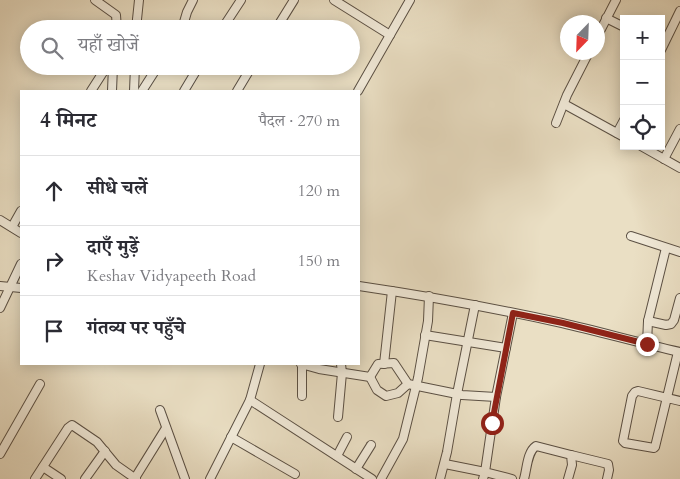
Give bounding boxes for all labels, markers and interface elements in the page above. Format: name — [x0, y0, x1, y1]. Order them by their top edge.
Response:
north arrow — [560, 15, 605, 60]
map controls — [620, 15, 665, 150]
button: + — [620, 15, 665, 60]
search box — [20, 20, 360, 75]
text: यहाँ खोजें — [78, 32, 139, 58]
icon: search — [38, 34, 66, 62]
button: − — [620, 60, 665, 105]
button: locate — [620, 105, 665, 150]
text: 4 मिनट — [40, 106, 96, 135]
text: पैदल · 270 m — [259, 110, 340, 132]
text: सीधे चलें — [87, 175, 147, 201]
icon: ahead — [40, 177, 68, 205]
text: 120 m — [298, 180, 340, 202]
text: दाएँ मुड़ें — [87, 234, 139, 260]
icon: right — [40, 247, 68, 275]
text: 150 m — [298, 250, 340, 272]
text: Keshav Vidyapeeth Road — [87, 265, 256, 287]
text: गंतव्य पर पहुँचे — [87, 315, 185, 341]
icon: arrive — [40, 317, 68, 345]
route end — [636, 333, 659, 356]
route start — [481, 412, 504, 435]

